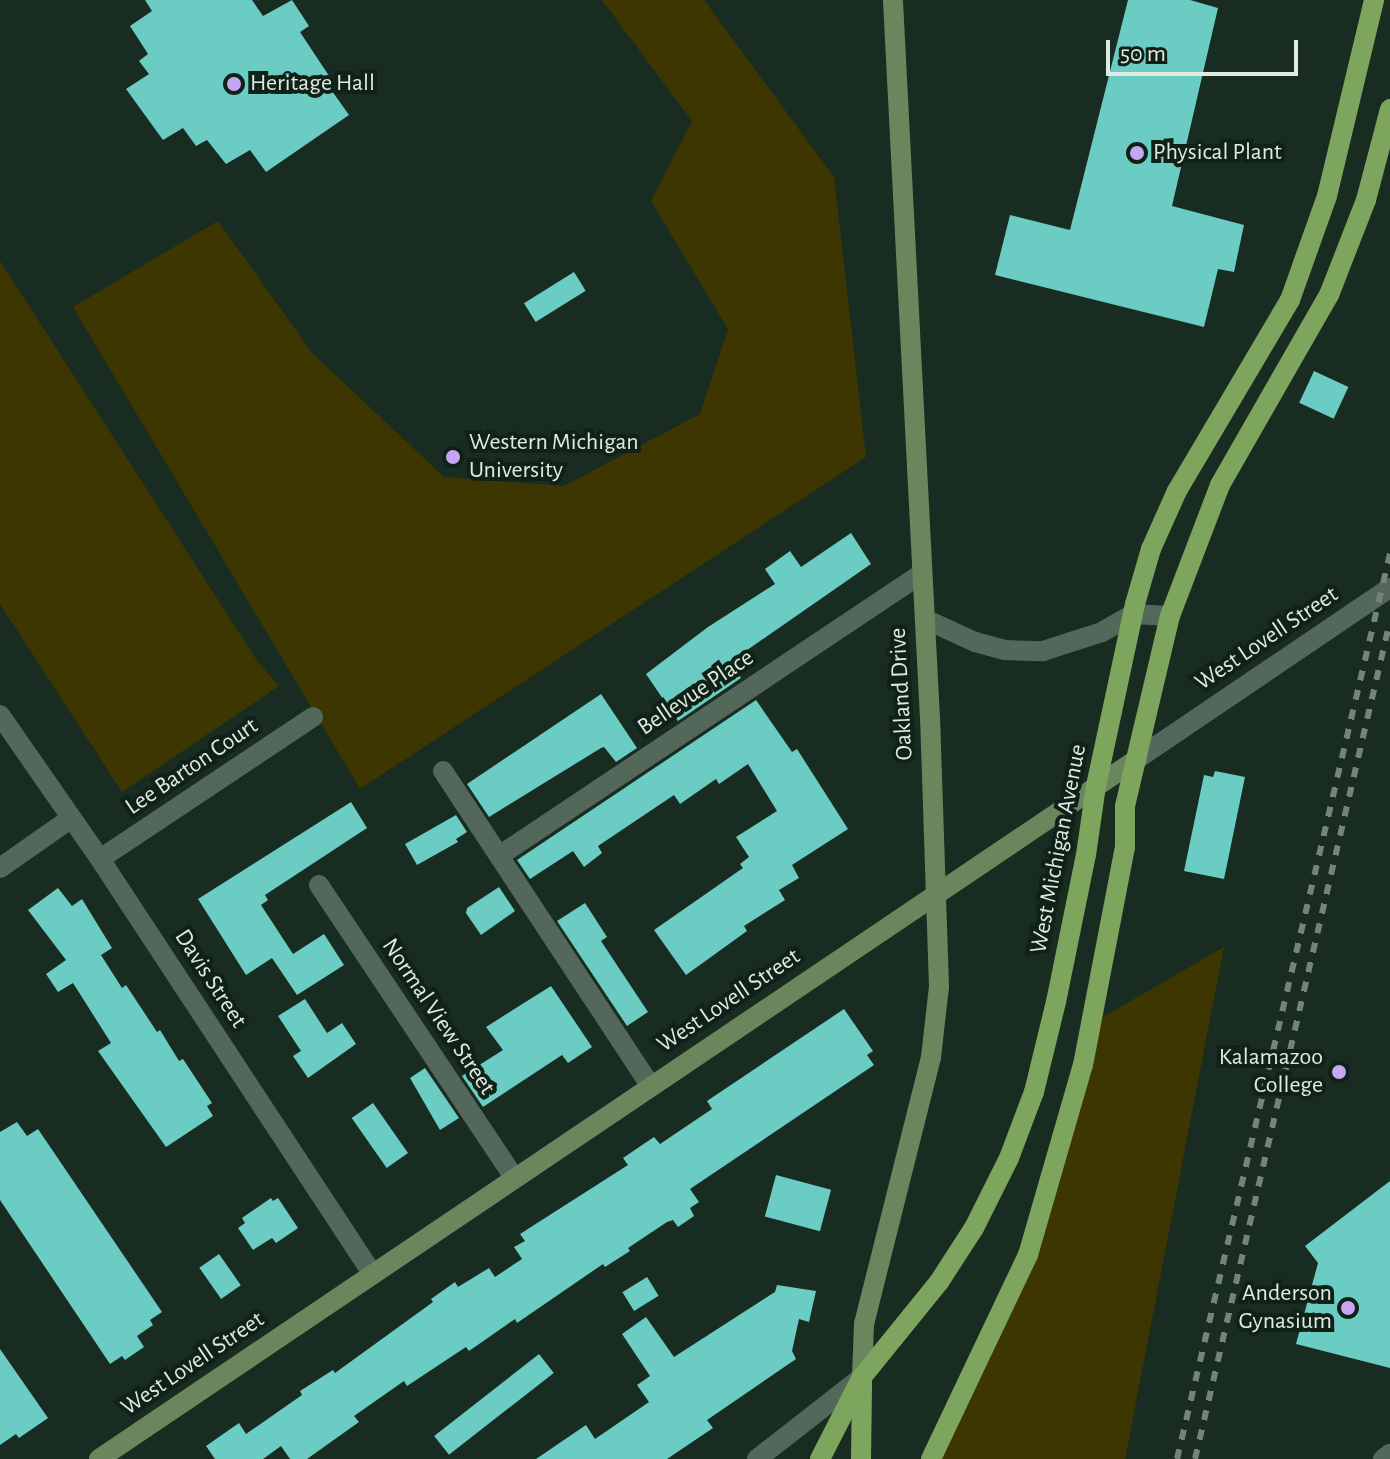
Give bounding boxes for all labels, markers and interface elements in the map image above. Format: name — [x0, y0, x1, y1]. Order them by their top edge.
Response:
scale bar — [1110, 24, 1302, 74]
text: 50 m — [1120, 42, 1166, 66]
place label: Heritage Hall — [250, 70, 375, 98]
marker: Heritage Hall — [225, 75, 243, 93]
place label: Physical Plant — [1153, 139, 1282, 167]
marker: Physical Plant — [1128, 144, 1146, 162]
place label: Western Michigan University — [469, 429, 639, 485]
marker: Western Michigan University — [444, 448, 462, 466]
street label: West Lovell Street — [1190, 581, 1344, 697]
street label: Oakland Drive — [884, 627, 920, 761]
street label: Bellevue Place — [632, 644, 760, 742]
street label: Lee Barton Court — [120, 712, 264, 822]
street label: West Michigan Avenue — [1025, 742, 1093, 956]
street label: Davis Street — [168, 924, 252, 1034]
street label: Normal View Street — [375, 933, 501, 1101]
street label: West Lovell Street — [652, 943, 806, 1059]
place label: Kalamazoo College — [1219, 1044, 1323, 1100]
marker: Kalamazoo College — [1330, 1063, 1348, 1081]
place label: Anderson Gynasium — [1238, 1280, 1332, 1336]
marker: Anderson Gynasium — [1339, 1299, 1357, 1317]
street label: West Lovell Street — [116, 1306, 270, 1422]

